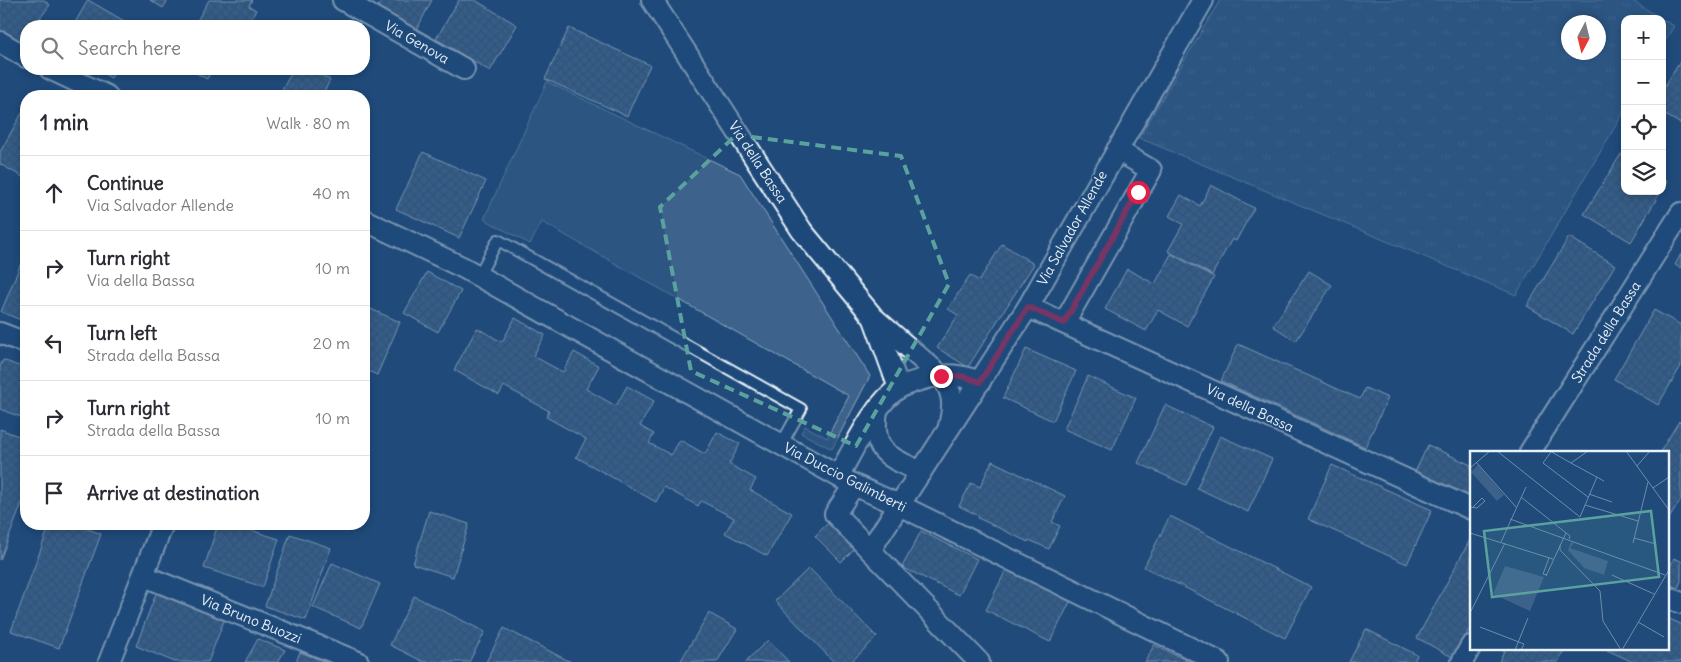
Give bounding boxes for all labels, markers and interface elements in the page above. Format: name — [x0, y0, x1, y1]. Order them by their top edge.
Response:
north arrow — [1561, 15, 1606, 60]
map controls — [1621, 15, 1666, 195]
button: + — [1621, 15, 1666, 60]
street label: Via Genova — [382, 16, 452, 68]
search box — [20, 20, 370, 75]
icon: search — [38, 34, 66, 62]
text: Search here — [78, 36, 181, 60]
button: − — [1621, 60, 1666, 105]
button: locate — [1621, 105, 1666, 150]
text: 1 min — [40, 109, 89, 136]
text: Walk · 80 m — [266, 113, 350, 133]
street label: Via della Bassa — [725, 118, 791, 206]
button: layers — [1621, 150, 1666, 195]
street label: Via Salvador Allende — [1033, 167, 1111, 289]
text: Continue — [87, 171, 164, 195]
icon: ahead — [40, 179, 68, 207]
route start — [1127, 181, 1150, 204]
text: 40 m — [312, 183, 350, 203]
text: Via Salvador Allende — [87, 195, 234, 215]
text: Turn right — [87, 246, 170, 270]
icon: right — [40, 254, 68, 282]
text: 10 m — [315, 258, 350, 278]
text: Via della Bassa — [87, 270, 195, 290]
street label: Strada della Bassa — [1567, 278, 1645, 386]
text: Turn left — [87, 321, 157, 345]
icon: left — [40, 329, 68, 357]
text: 20 m — [313, 333, 350, 353]
text: Strada della Bassa — [87, 345, 220, 365]
route end — [930, 365, 953, 388]
street label: Via della Bassa — [1203, 380, 1297, 436]
text: Turn right — [87, 396, 170, 420]
icon: right — [40, 404, 68, 432]
text: 10 m — [315, 408, 350, 428]
text: Strada della Bassa — [87, 420, 220, 440]
street label: Via Duccio Galimberti — [781, 438, 909, 516]
inset map — [1470, 451, 1668, 650]
icon: arrive — [40, 479, 68, 507]
text: Arrive at destination — [87, 481, 260, 505]
street label: Via Bruno Buozzi — [198, 591, 304, 647]

